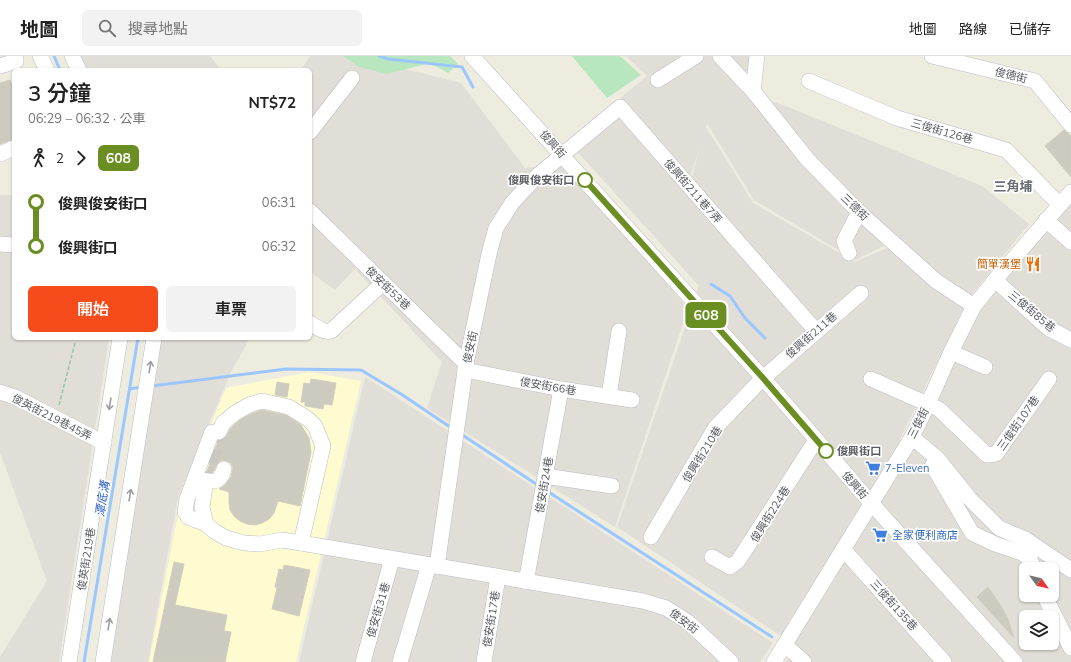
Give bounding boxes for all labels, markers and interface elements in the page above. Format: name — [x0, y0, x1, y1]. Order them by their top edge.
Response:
search box — [82, 10, 362, 46]
text: 地圖 — [20, 17, 58, 41]
icon: search — [96, 17, 118, 39]
text: 搜尋地點 — [128, 19, 188, 38]
text: 地圖 — [909, 20, 937, 38]
text: 路線 — [959, 20, 987, 38]
text: 已儲存 — [1009, 20, 1051, 38]
street label: 俊德街 — [993, 64, 1029, 86]
text: 3 分鐘 — [28, 79, 91, 107]
text: NT$72 — [248, 93, 296, 112]
text: 06:29 – 06:32 · 公車 — [28, 110, 145, 126]
street label: 三俊街126巷 — [909, 115, 975, 147]
street label: 俊興街 — [537, 127, 569, 161]
icon: walk — [28, 147, 50, 169]
icon: forward — [70, 147, 92, 169]
text: 608 — [106, 149, 131, 167]
text: 2 — [56, 150, 64, 166]
street label: 俊興街211巷7弄 — [661, 156, 725, 226]
marker: 俊興俊安街口 — [577, 172, 593, 188]
place label: 俊興俊安街口 — [508, 173, 574, 187]
district label: 三角埔 — [993, 178, 1033, 194]
street label: 三德街 — [838, 191, 872, 223]
text: 俊興俊安街口 — [58, 194, 148, 213]
text: 06:31 — [262, 194, 296, 210]
text: 俊興街口 — [58, 238, 118, 257]
text: 06:32 — [262, 238, 296, 254]
restaurant icon: 簡單漢堡 — [1024, 255, 1042, 273]
place label: 簡單漢堡 — [977, 257, 1021, 271]
street label: 俊安街53巷 — [363, 263, 413, 313]
button: 開始 — [28, 286, 158, 332]
button: 車票 — [166, 286, 296, 332]
street label: 三俊街85巷 — [1006, 287, 1058, 335]
line badge: 608 — [683, 302, 729, 328]
text: 608 — [693, 306, 719, 324]
street label: 俊興街211巷 — [782, 309, 840, 361]
street label: 俊安街 — [460, 329, 480, 365]
one-way arrow — [146, 361, 154, 374]
street label: 俊安街66巷 — [519, 374, 577, 398]
street label: 俊英街219巷45弄 — [10, 391, 94, 443]
street label: 三俊街107巷 — [994, 393, 1042, 453]
one-way arrow — [106, 397, 114, 410]
street label: 三俊街 — [904, 405, 932, 441]
street label: 俊興街210巷 — [679, 423, 725, 485]
marker: 俊興街口 — [818, 443, 834, 459]
place label: 俊興街口 — [837, 444, 881, 458]
street label: 俊安街24巷 — [532, 456, 556, 514]
supermarket icon: 7-Eleven — [864, 459, 882, 477]
place label: 7-Eleven — [885, 461, 930, 475]
street label: 俊興街 — [839, 468, 871, 502]
water label: 潭底溝 — [92, 478, 113, 518]
street label: 俊興街224巷 — [747, 483, 793, 545]
one-way arrow — [126, 489, 134, 502]
street label: 俊英街219巷 — [74, 526, 98, 592]
supermarket icon: 全家便利商店 — [871, 526, 889, 544]
place label: 全家便利商店 — [892, 528, 958, 542]
north arrow — [1019, 562, 1059, 602]
map controls — [1019, 562, 1059, 650]
street label: 三俊街135巷 — [867, 577, 921, 633]
street label: 俊安街31巷 — [363, 581, 393, 639]
street label: 俊安街17巷 — [480, 590, 502, 648]
street label: 俊安街 — [667, 605, 701, 637]
button: layers — [1019, 610, 1059, 650]
one-way arrow — [105, 617, 113, 630]

